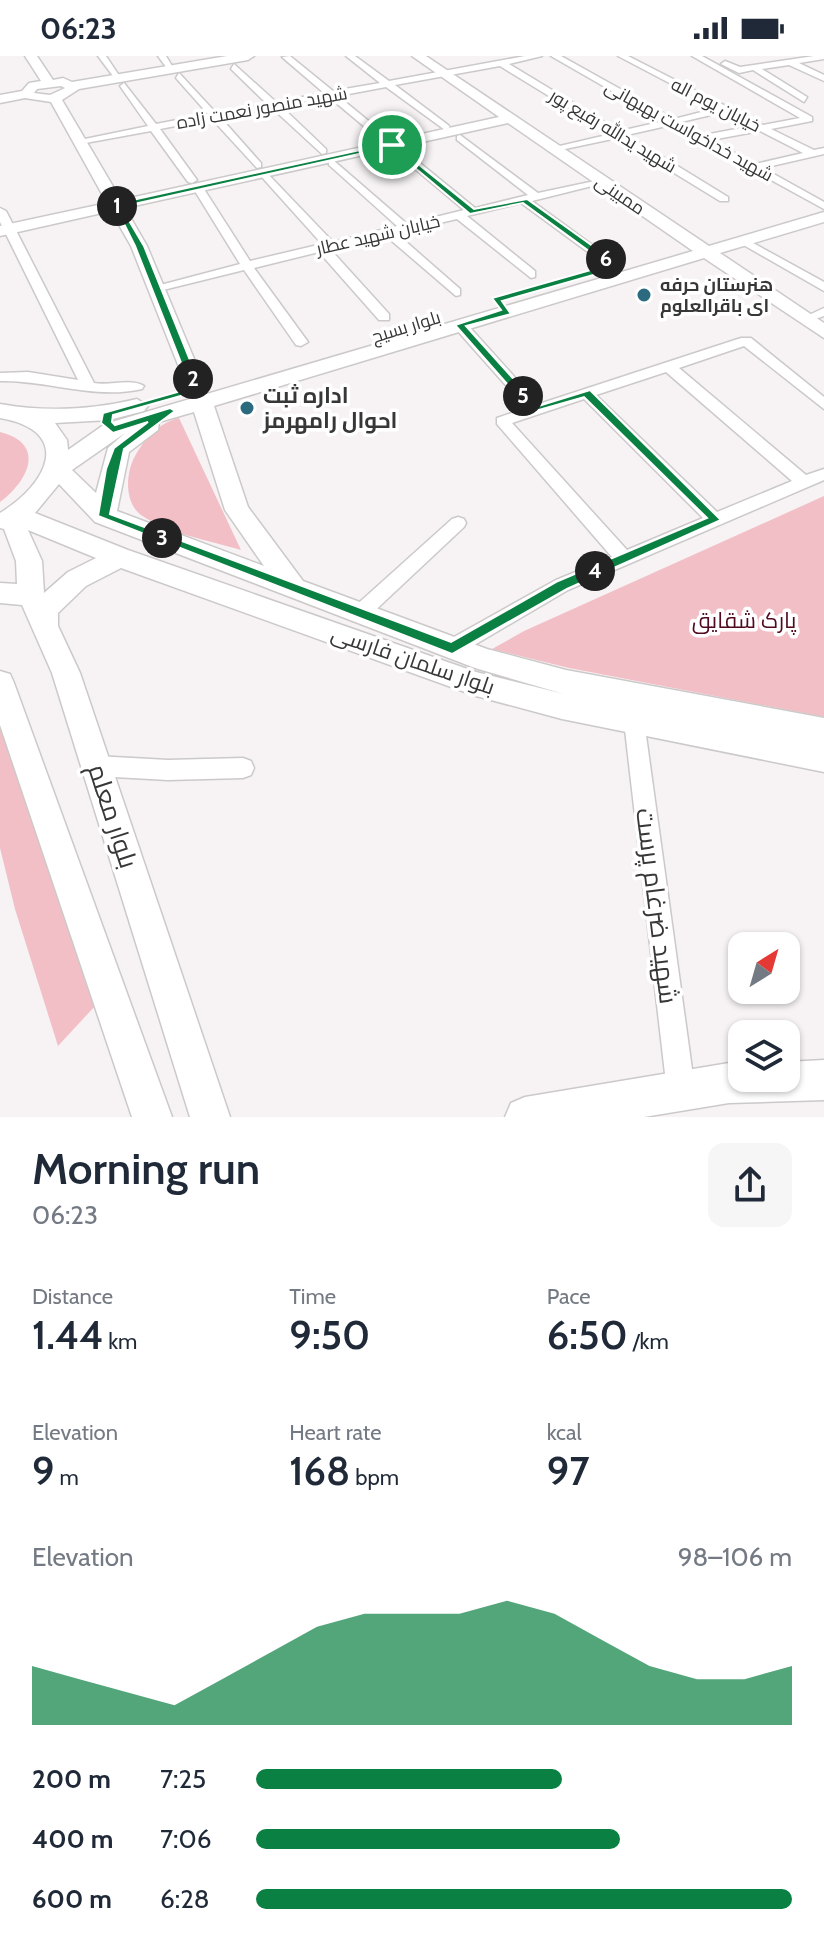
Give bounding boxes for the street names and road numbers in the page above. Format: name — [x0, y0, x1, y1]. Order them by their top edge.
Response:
street label: خیابان یوم اله — [667, 73, 764, 138]
street label: شهید خداخواست بهبهانی — [601, 76, 777, 186]
street label: شهید منصور نعمت زاده — [175, 82, 349, 134]
street label: شهید یدالله رفیع پور — [544, 83, 681, 178]
street label: ممبینی — [591, 170, 649, 220]
street label: خیابان شهید عطار — [313, 210, 442, 260]
street label: بلوار بسیج — [369, 306, 444, 349]
street label: بلوار سلمان فارسی — [328, 619, 498, 701]
street label: بلوار معلم — [79, 760, 145, 873]
street label: شهید ضرغام پرست — [627, 806, 685, 1006]

